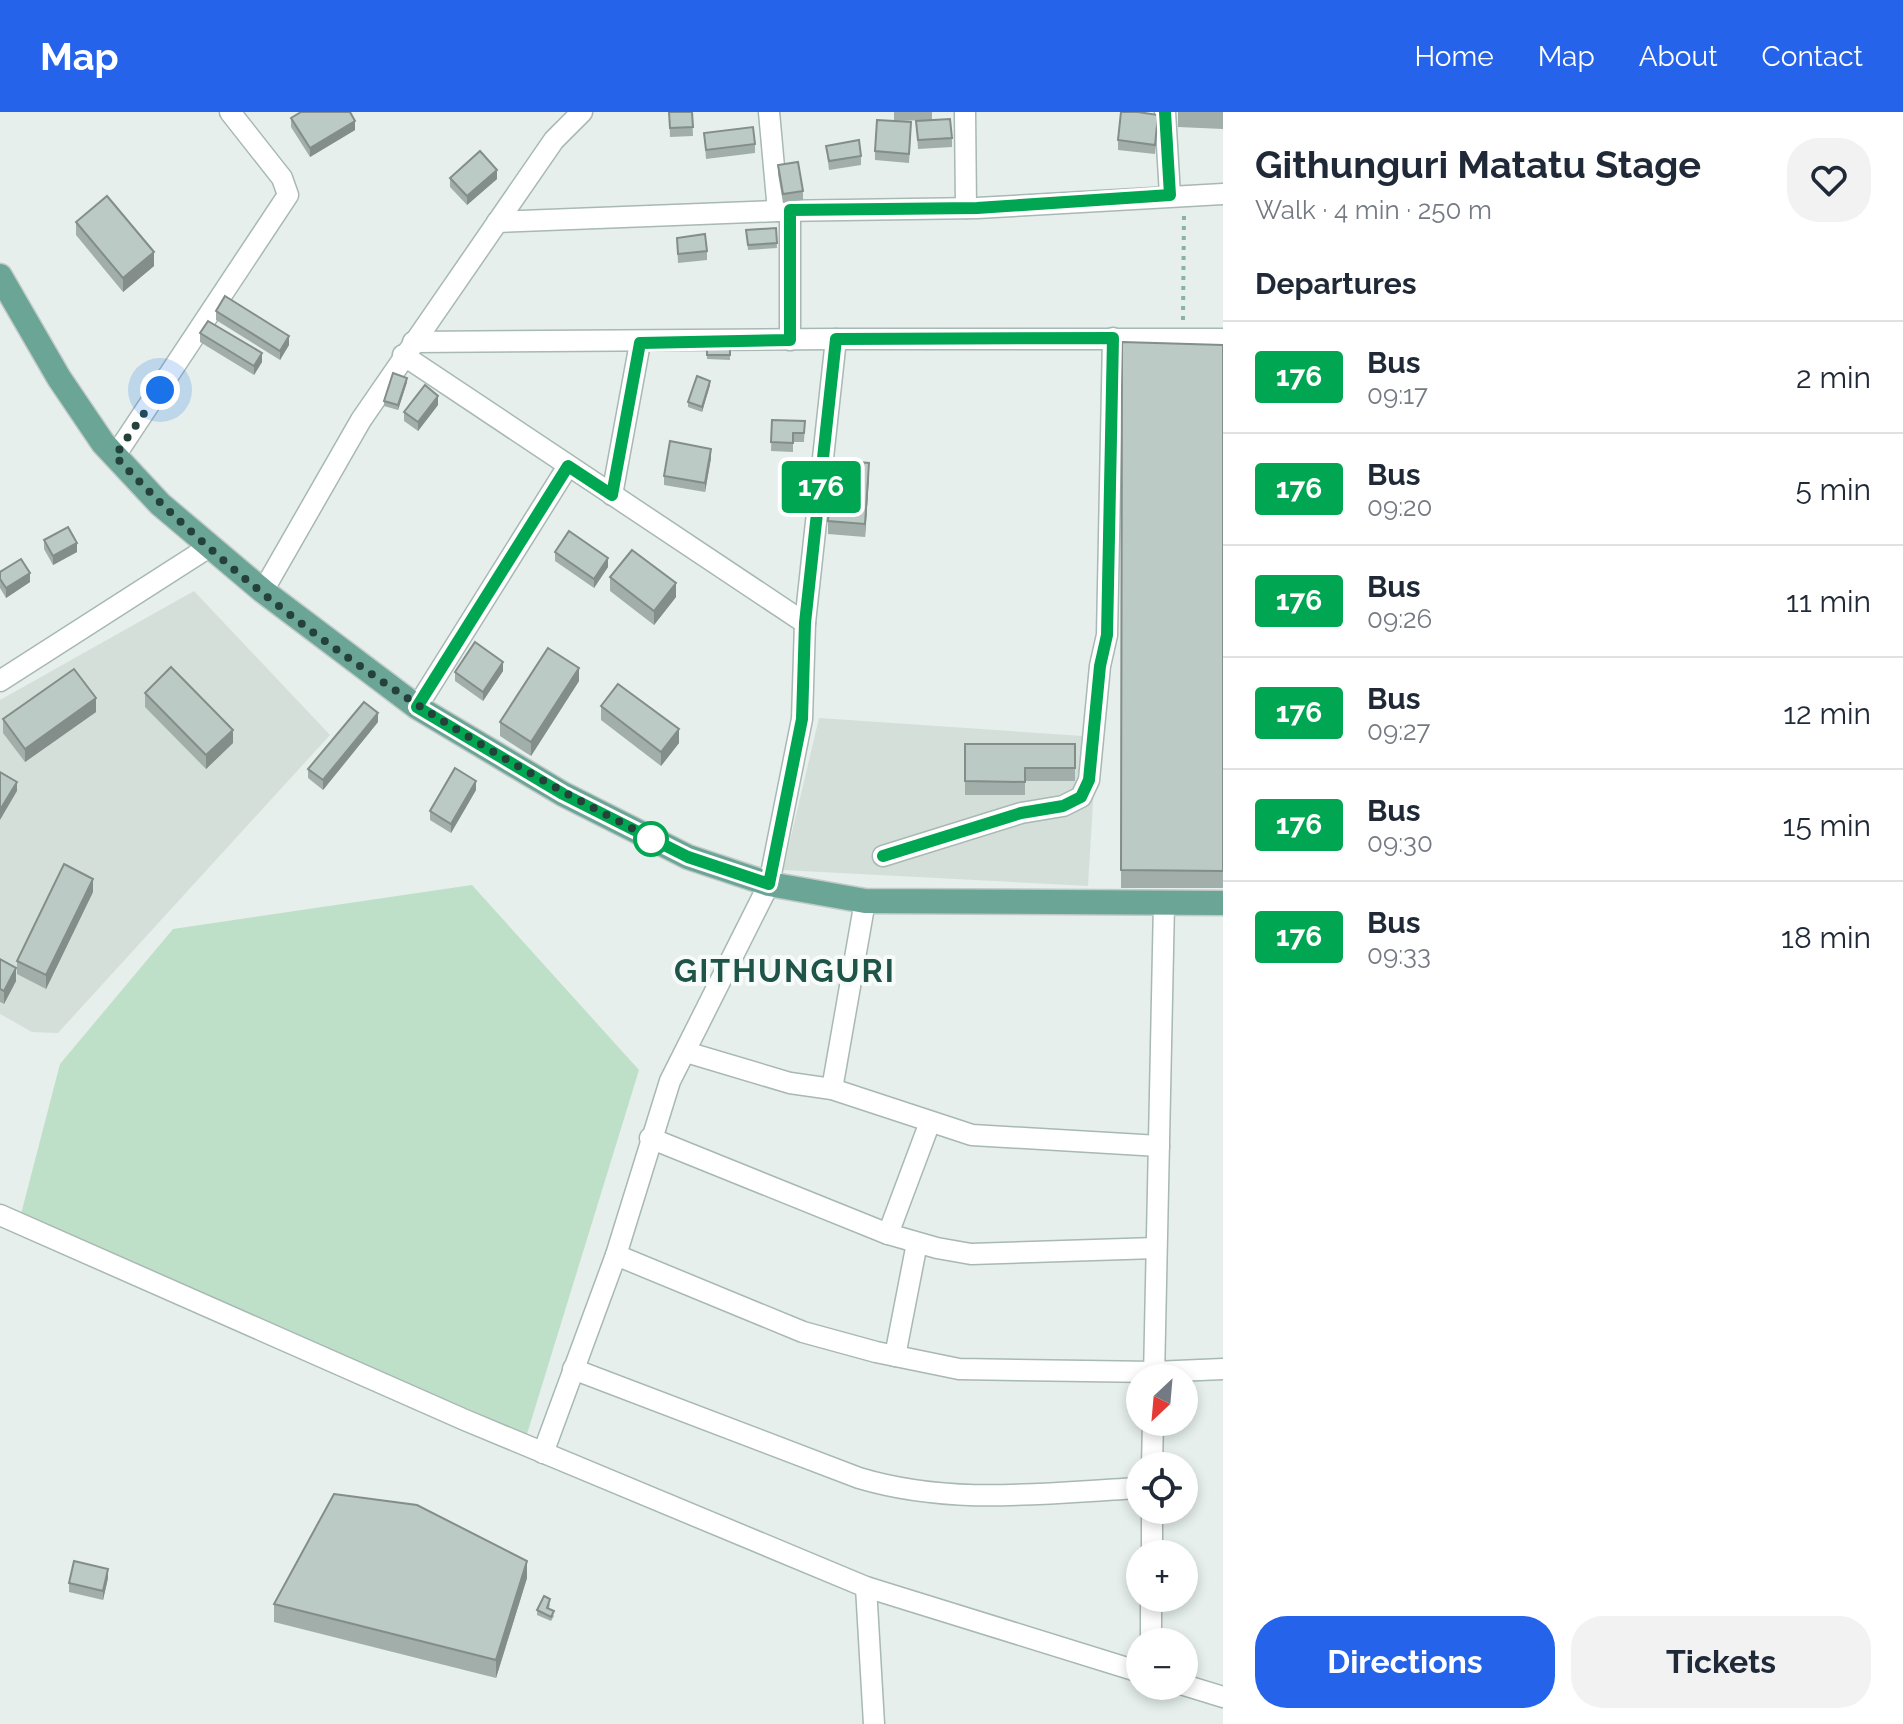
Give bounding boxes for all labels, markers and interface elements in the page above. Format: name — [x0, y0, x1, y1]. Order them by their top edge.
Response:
text: Map — [40, 34, 119, 79]
text: Home — [1414, 40, 1494, 73]
text: Map — [1538, 40, 1595, 73]
text: About — [1639, 40, 1718, 73]
text: Contact — [1762, 40, 1863, 73]
button: heart — [1787, 138, 1871, 222]
text: Githunguri Matatu Stage — [1255, 142, 1701, 187]
text: Walk · 4 min · 250 m — [1255, 195, 1492, 225]
text: Departures — [1255, 266, 1417, 301]
text: Bus — [1367, 345, 1421, 380]
text: 176 — [1276, 360, 1322, 393]
text: 2 min — [1796, 360, 1871, 395]
your location — [140, 370, 180, 410]
text: 09:17 — [1367, 380, 1428, 410]
text: Bus — [1367, 457, 1421, 492]
line badge: 176 — [775, 461, 867, 513]
text: 176 — [798, 470, 844, 503]
text: 176 — [1276, 472, 1322, 505]
text: 5 min — [1795, 472, 1871, 507]
text: 09:20 — [1367, 492, 1433, 522]
text: Bus — [1367, 569, 1421, 604]
text: 176 — [1276, 584, 1322, 617]
text: 11 min — [1786, 584, 1871, 619]
text: 09:26 — [1367, 604, 1432, 634]
text: Bus — [1367, 681, 1421, 716]
text: 176 — [1276, 696, 1322, 729]
text: 12 min — [1783, 696, 1871, 731]
text: 09:27 — [1367, 716, 1431, 746]
text: Bus — [1367, 793, 1421, 828]
text: 176 — [1276, 808, 1322, 841]
text: 15 min — [1783, 808, 1871, 843]
unlabelled marker — [634, 822, 668, 856]
text: 09:30 — [1367, 828, 1433, 858]
text: Bus — [1367, 905, 1421, 940]
text: 176 — [1276, 920, 1322, 953]
text: 18 min — [1781, 920, 1871, 955]
text: 09:33 — [1367, 940, 1431, 970]
district label: GITHUNGURI — [674, 952, 896, 989]
north arrow — [1126, 1364, 1198, 1436]
map controls — [1126, 1364, 1198, 1700]
button: locate — [1126, 1452, 1198, 1524]
button: + — [1126, 1540, 1198, 1612]
button: Directions — [1255, 1616, 1555, 1708]
button: Tickets — [1571, 1616, 1871, 1708]
button: − — [1126, 1628, 1198, 1700]

